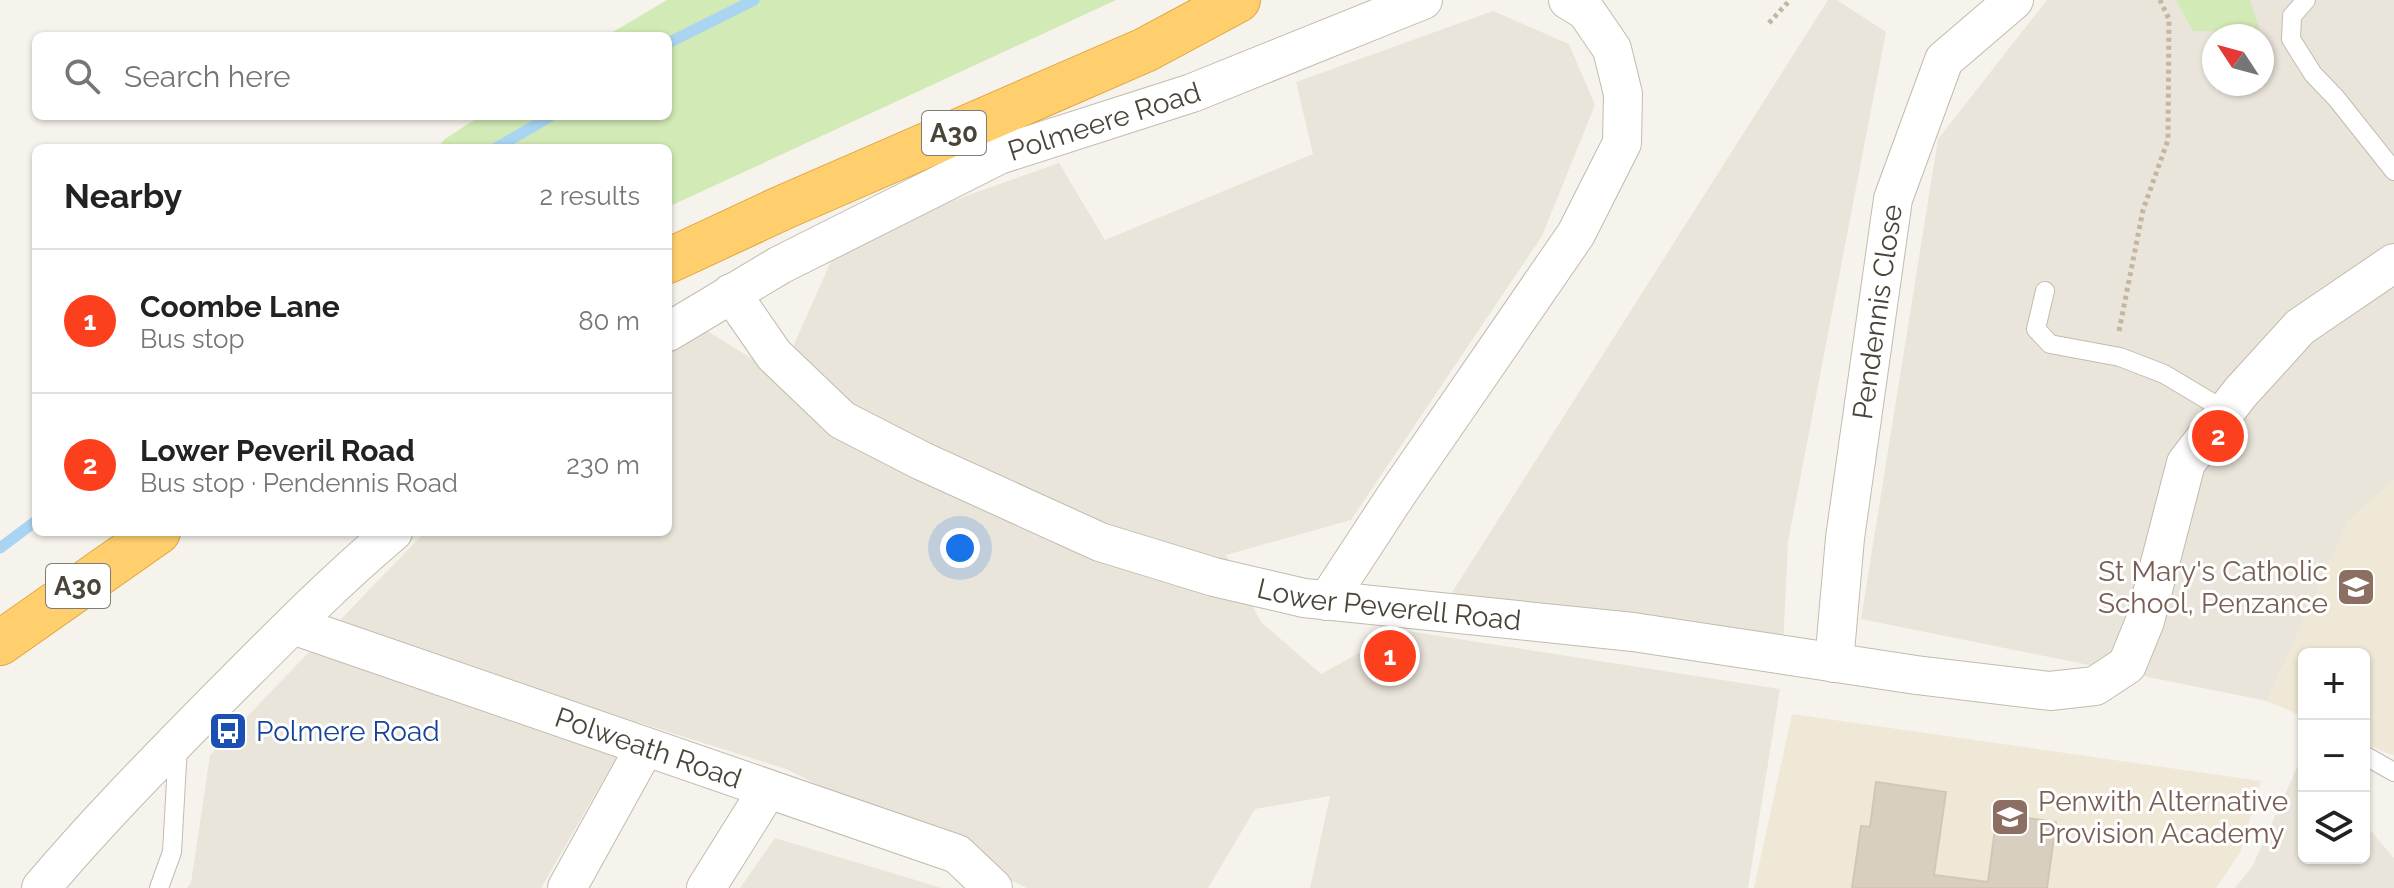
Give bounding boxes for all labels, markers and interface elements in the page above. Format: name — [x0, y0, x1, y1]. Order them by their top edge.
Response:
north arrow — [2202, 24, 2274, 96]
search box — [32, 32, 672, 120]
icon: search — [60, 54, 104, 98]
text: Search here — [124, 59, 291, 94]
street label: Polmeere Road — [1004, 75, 1204, 168]
road number: A30 — [922, 111, 986, 155]
text: Nearby — [64, 176, 182, 216]
text: 2 results — [540, 181, 640, 211]
street label: Pendennis Close — [1846, 202, 1909, 421]
text: Coombe Lane — [140, 289, 340, 324]
text: 1 — [84, 306, 96, 336]
text: 80 m — [578, 306, 640, 336]
text: Bus stop — [140, 324, 245, 354]
pin: 2 — [2192, 406, 2244, 466]
text: Lower Peveril Road — [140, 433, 415, 468]
text: 2 — [83, 450, 97, 480]
text: 230 m — [566, 450, 640, 480]
text: Bus stop · Pendennis Road — [140, 468, 458, 498]
your location — [940, 528, 980, 568]
place label: St Mary's Catholic School, Penzance — [2098, 555, 2328, 620]
road number: A30 — [46, 564, 110, 608]
school or university icon: St Mary's Catholic School, Penzance — [2335, 566, 2377, 608]
street label: Lower Peverell Road — [1254, 571, 1523, 637]
pin: 1 — [1364, 626, 1416, 686]
map controls — [2298, 648, 2370, 864]
button: + — [2298, 648, 2370, 720]
street label: Polweath Road — [551, 700, 746, 795]
bus stop icon: Polmere Road — [207, 710, 249, 752]
place label: Polmere Road — [256, 715, 440, 748]
button: − — [2298, 720, 2370, 792]
place label: Penwith Alternative Provision Academy — [2038, 785, 2288, 850]
button: layers — [2298, 792, 2370, 864]
school or university icon: Penwith Alternative Provision Academy — [1989, 796, 2031, 838]

